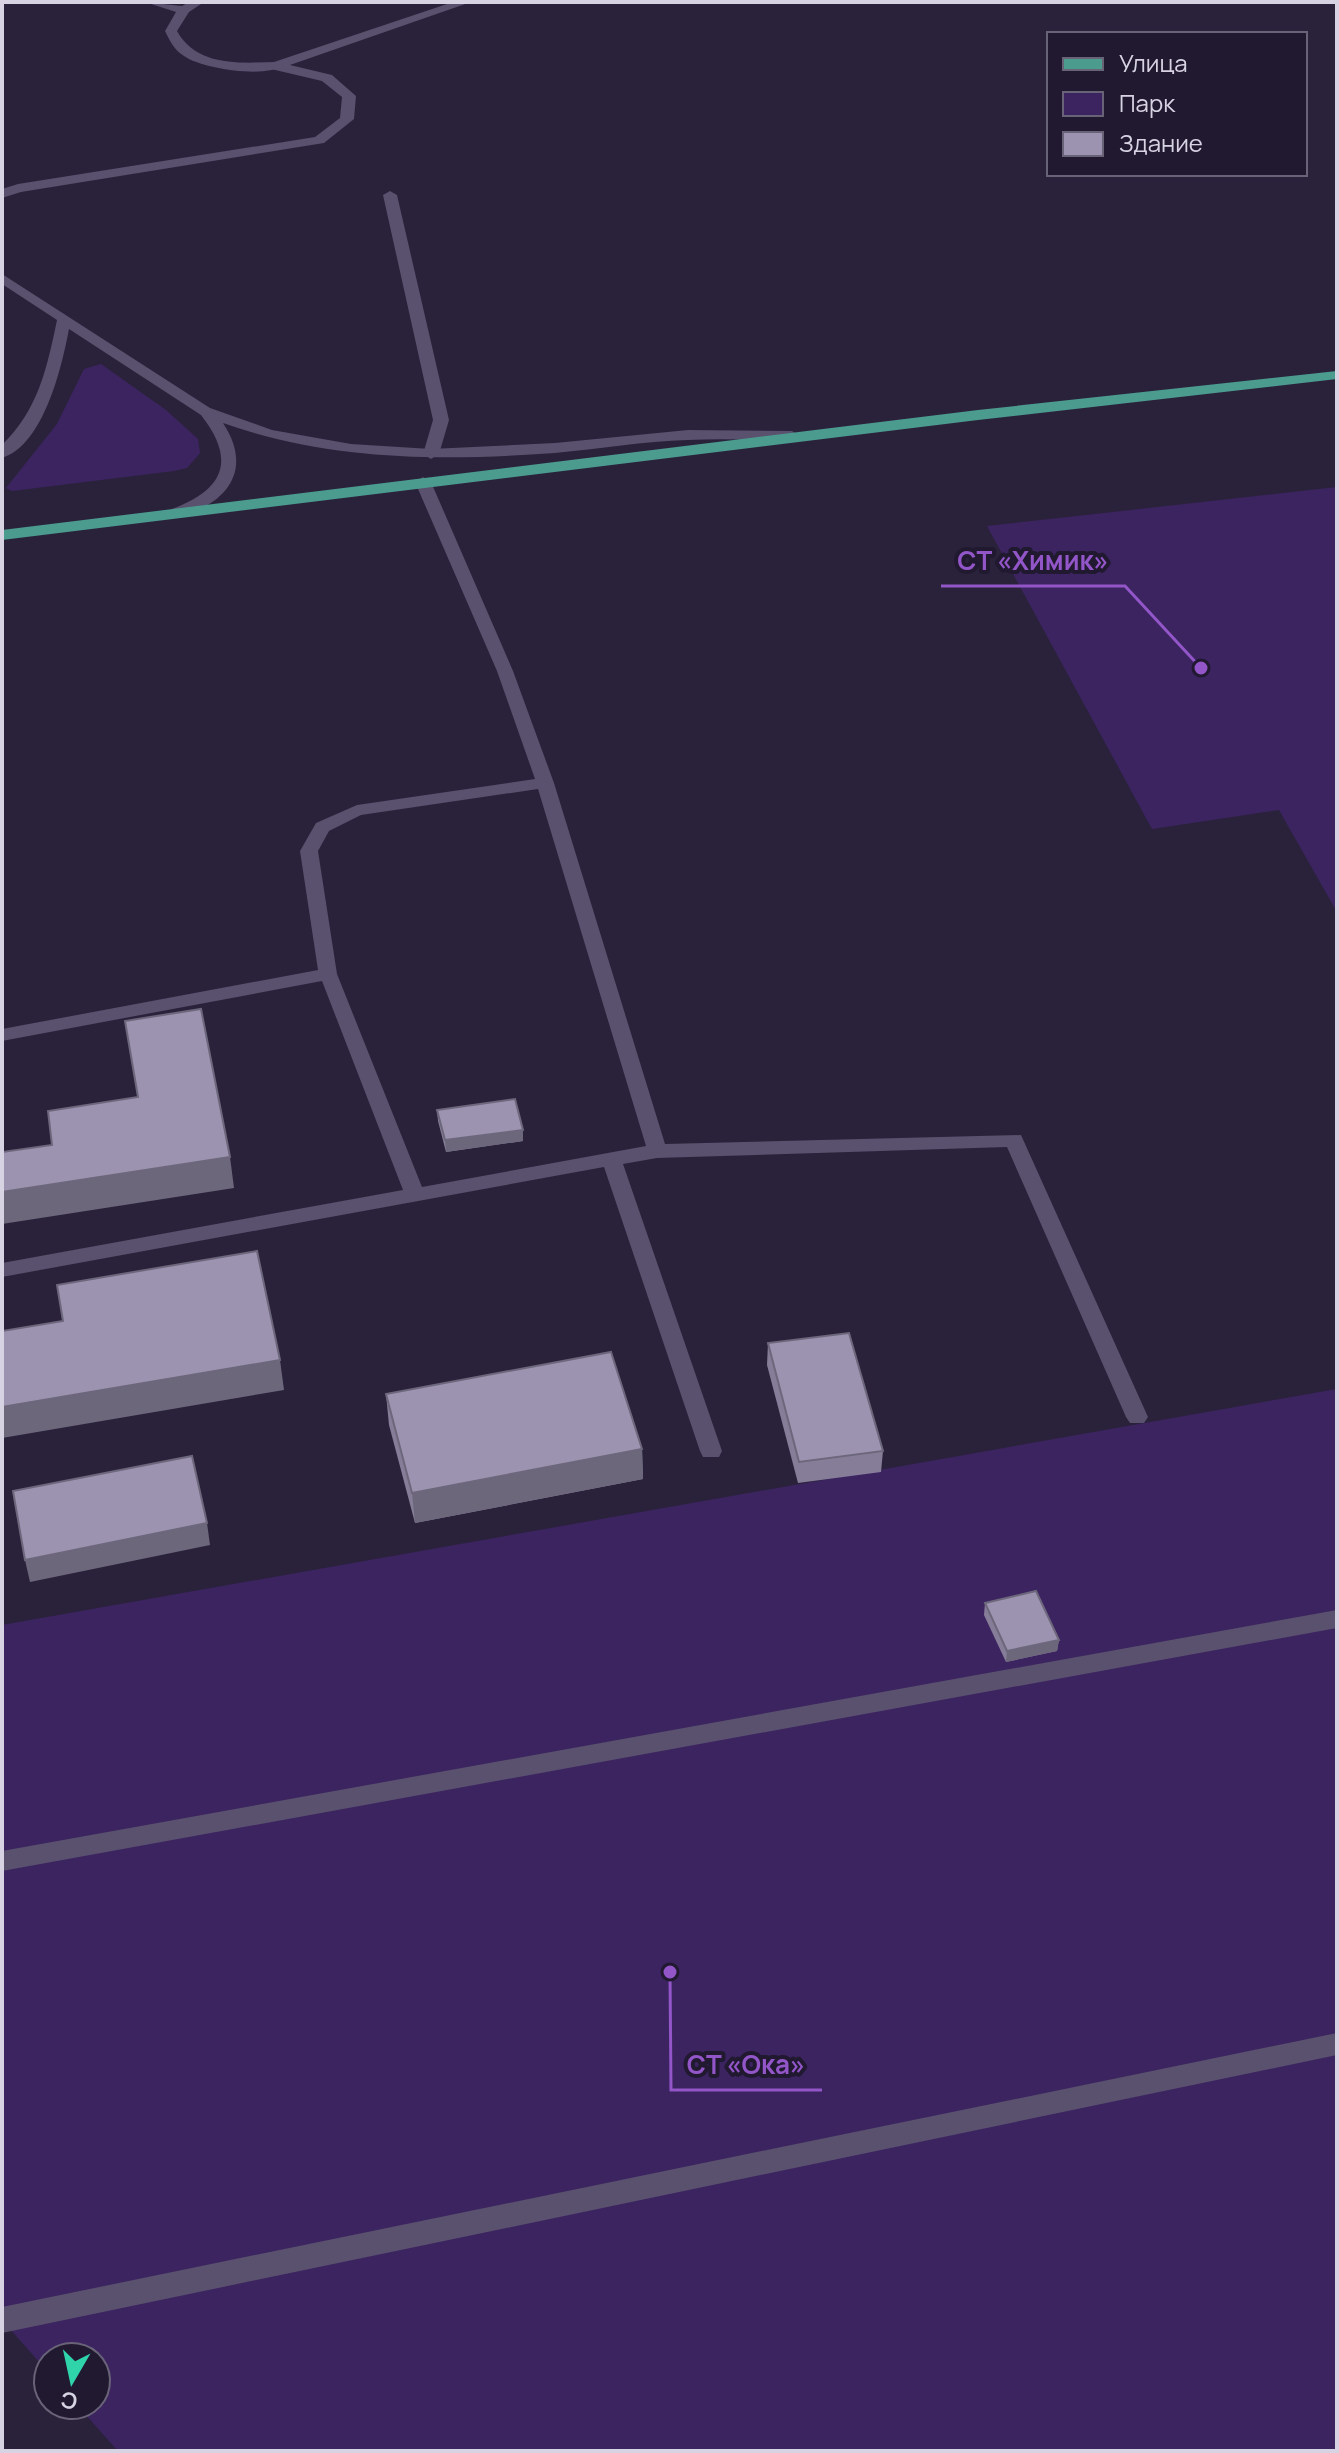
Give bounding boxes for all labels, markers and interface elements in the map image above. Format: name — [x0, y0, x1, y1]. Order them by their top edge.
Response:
legend — [1047, 32, 1307, 176]
text: Улица — [1119, 46, 1188, 79]
text: Парк — [1119, 86, 1176, 119]
text: Здание — [1119, 126, 1203, 159]
callout: СТ «Химик» — [941, 536, 1125, 586]
text: СТ «Химик» — [957, 542, 1109, 578]
callout: СТ «Ока» — [671, 2040, 822, 2090]
text: СТ «Ока» — [687, 2046, 805, 2082]
north arrow — [32, 2341, 112, 2421]
text: С — [58, 2385, 79, 2417]

